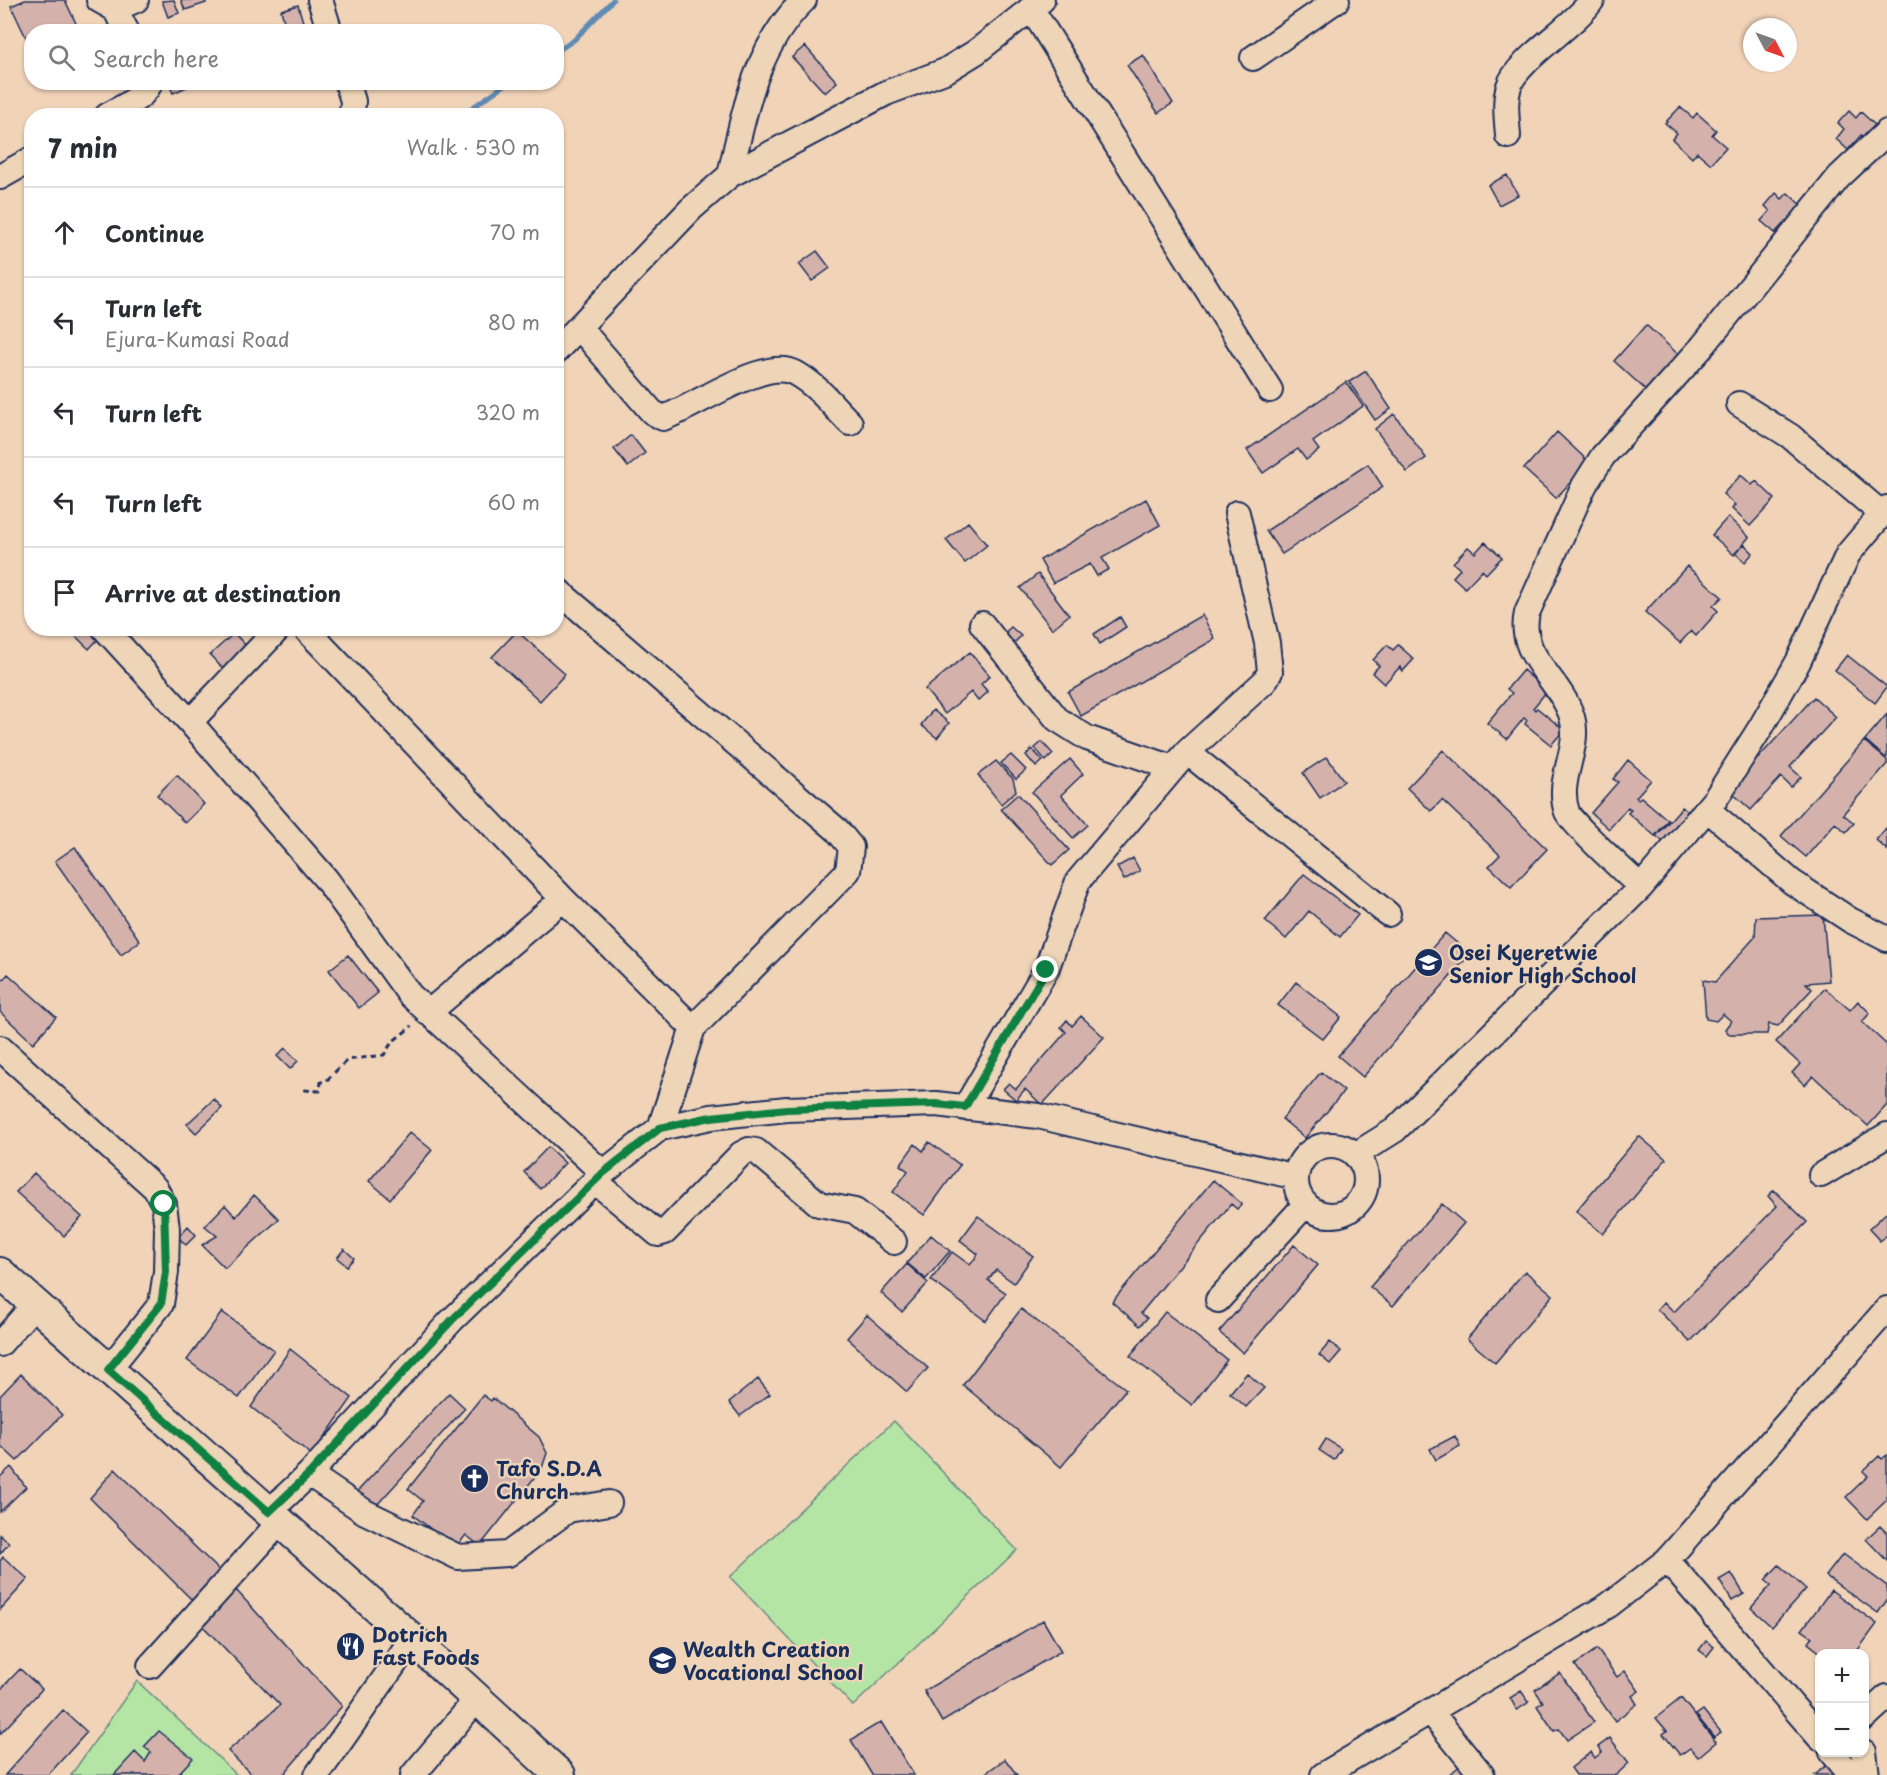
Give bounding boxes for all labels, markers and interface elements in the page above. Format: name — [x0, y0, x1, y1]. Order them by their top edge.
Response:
north arrow — [1743, 18, 1797, 72]
search box — [24, 24, 564, 90]
icon: search — [45, 41, 78, 74]
text: Search here — [93, 41, 219, 74]
text: 7 min — [48, 128, 118, 167]
text: Walk · 530 m — [407, 132, 540, 162]
icon: ahead — [48, 216, 81, 249]
text: Continue — [105, 216, 204, 249]
text: 70 m — [490, 217, 540, 247]
text: Turn left — [105, 291, 202, 324]
icon: left — [48, 306, 81, 339]
text: 80 m — [488, 307, 540, 337]
text: Ejura-Kumasi Road — [105, 324, 290, 354]
icon: left — [48, 396, 81, 429]
text: Turn left — [105, 396, 202, 429]
text: 320 m — [476, 397, 540, 427]
icon: left — [48, 486, 81, 519]
text: Turn left — [105, 486, 202, 519]
text: 60 m — [488, 487, 540, 517]
icon: arrive — [48, 576, 81, 609]
text: Arrive at destination — [105, 576, 341, 609]
place label: Osei Kyeretwie Senior High School — [1449, 937, 1637, 990]
school or university icon: Osei Kyeretwie Senior High School — [1412, 947, 1444, 979]
route end — [1032, 956, 1058, 982]
route start — [150, 1190, 176, 1216]
place label: Tafo S.D.A Church — [496, 1453, 602, 1506]
church icon: Tafo S.D.A Church — [459, 1463, 491, 1495]
place label: Dotrich Fast Foods — [372, 1619, 480, 1672]
restaurant icon: Dotrich Fast Foods — [335, 1630, 367, 1662]
place label: Wealth Creation Vocational School — [683, 1634, 863, 1687]
school or university icon: Wealth Creation Vocational School — [646, 1645, 678, 1677]
map controls — [1815, 1649, 1869, 1757]
button: + — [1815, 1649, 1869, 1703]
button: − — [1815, 1703, 1869, 1757]

